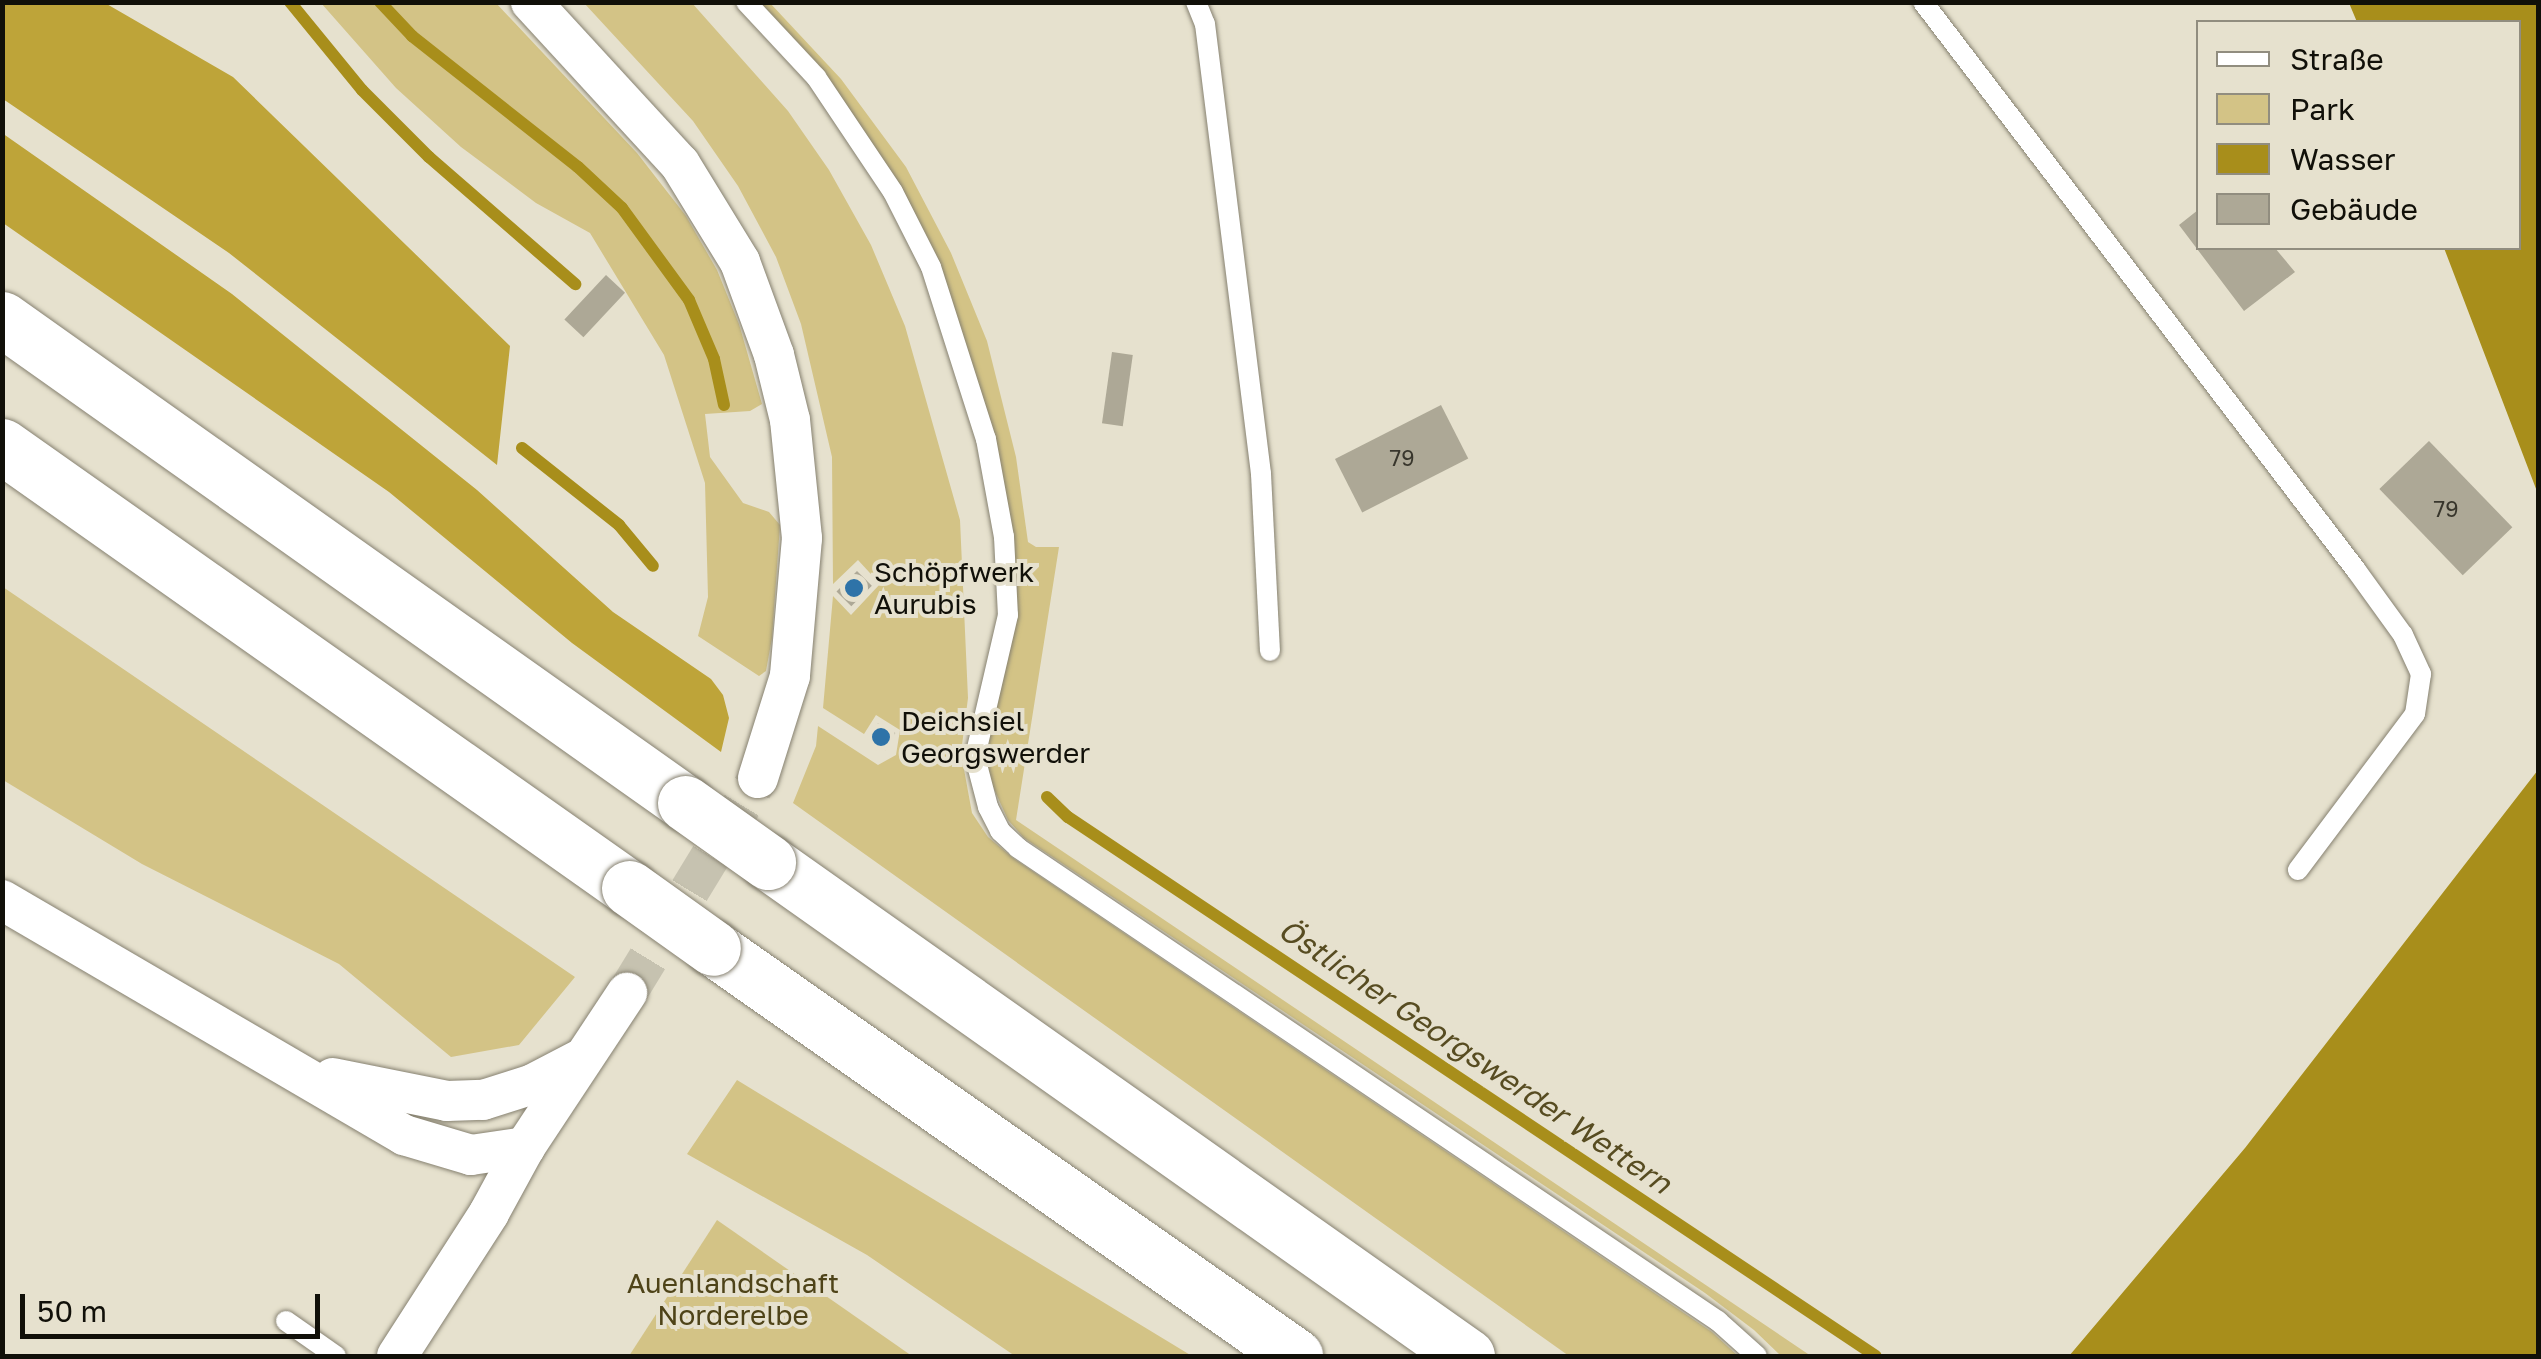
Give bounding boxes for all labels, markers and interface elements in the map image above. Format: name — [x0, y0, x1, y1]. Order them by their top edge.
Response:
legend — [2196, 20, 2521, 250]
text: Straße — [2290, 41, 2384, 77]
text: Park — [2290, 91, 2355, 127]
text: Wasser — [2290, 141, 2395, 177]
text: Gebäude — [2290, 191, 2418, 227]
house number: 79 — [1390, 445, 1414, 471]
house number: 79 — [2434, 496, 2458, 522]
place label: Schöpfwerk Aurubis — [874, 555, 1034, 621]
marker: Schöpfwerk Aurubis — [843, 577, 865, 599]
place label: Deichsiel Georgswerder — [901, 704, 1090, 770]
marker: Deichsiel Georgswerder — [870, 726, 892, 748]
water label: Östlicher Georgswerder Wettern — [1272, 911, 1678, 1201]
park label: Auenlandschaft Norderelbe — [627, 1266, 839, 1332]
scale bar — [25, 1274, 325, 1336]
text: 50 m — [37, 1293, 107, 1329]

